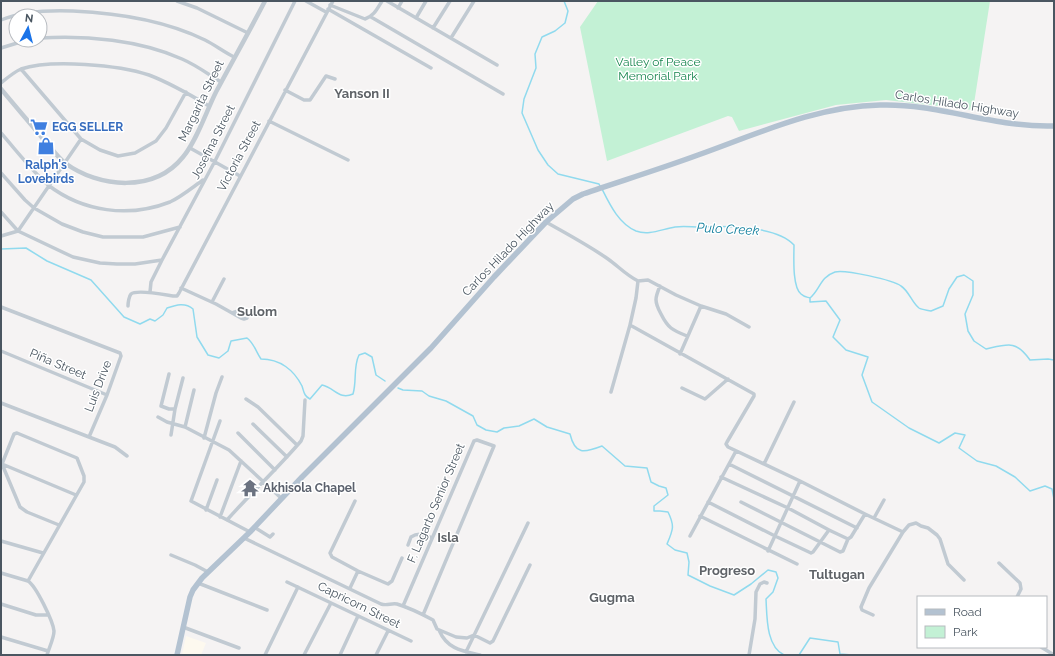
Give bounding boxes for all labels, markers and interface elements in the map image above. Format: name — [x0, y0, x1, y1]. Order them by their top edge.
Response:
north arrow — [8, 8, 48, 48]
text: N — [24, 12, 34, 26]
park label: Valley of Peace Memorial Park — [616, 55, 701, 83]
street label: Margarita Street — [175, 58, 227, 144]
district label: Yanson II — [334, 86, 390, 101]
street label: Carlos Hilado Highway — [894, 87, 1020, 121]
street label: Josefina Street — [188, 103, 238, 181]
supermarket icon: EGG SELLER — [29, 117, 49, 137]
street label: Victoria Street — [214, 118, 264, 194]
place label: EGG SELLER — [52, 120, 123, 134]
shop icon: Ralph's Lovebirds — [36, 136, 56, 156]
place label: Ralph's Lovebirds — [18, 158, 74, 186]
street label: Carlos Hilado Highway — [459, 199, 557, 299]
water label: Pulo Creek — [696, 220, 760, 238]
district label: Sulom — [237, 304, 277, 319]
street label: Piña Street — [28, 346, 88, 382]
street label: Luis Drive — [82, 358, 114, 414]
street label: F. Lagarto Senior Street — [404, 441, 468, 565]
temple icon: Akhisola Chapel — [240, 478, 260, 498]
place label: Akhisola Chapel — [263, 481, 356, 495]
district label: Isla — [437, 530, 459, 545]
district label: Progreso — [699, 563, 755, 578]
district label: Tultugan — [809, 567, 865, 582]
street label: Capricorn Street — [315, 579, 403, 631]
district label: Gugma — [589, 590, 635, 605]
legend — [917, 596, 1047, 648]
text: Road — [953, 605, 982, 619]
text: Park — [953, 625, 978, 639]

